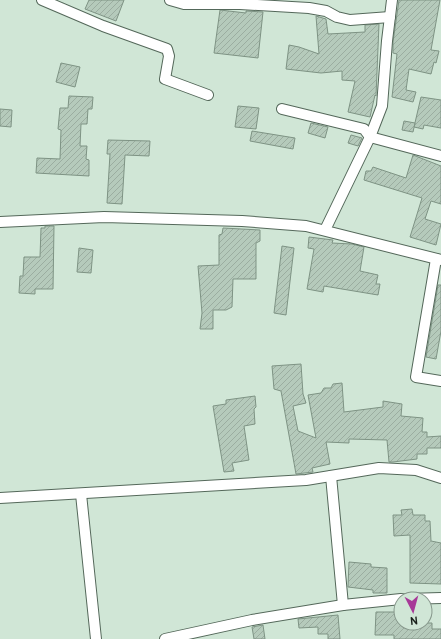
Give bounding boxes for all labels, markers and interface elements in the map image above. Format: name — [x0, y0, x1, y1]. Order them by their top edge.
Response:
north arrow — [393, 591, 433, 631]
text: N — [409, 613, 419, 627]

